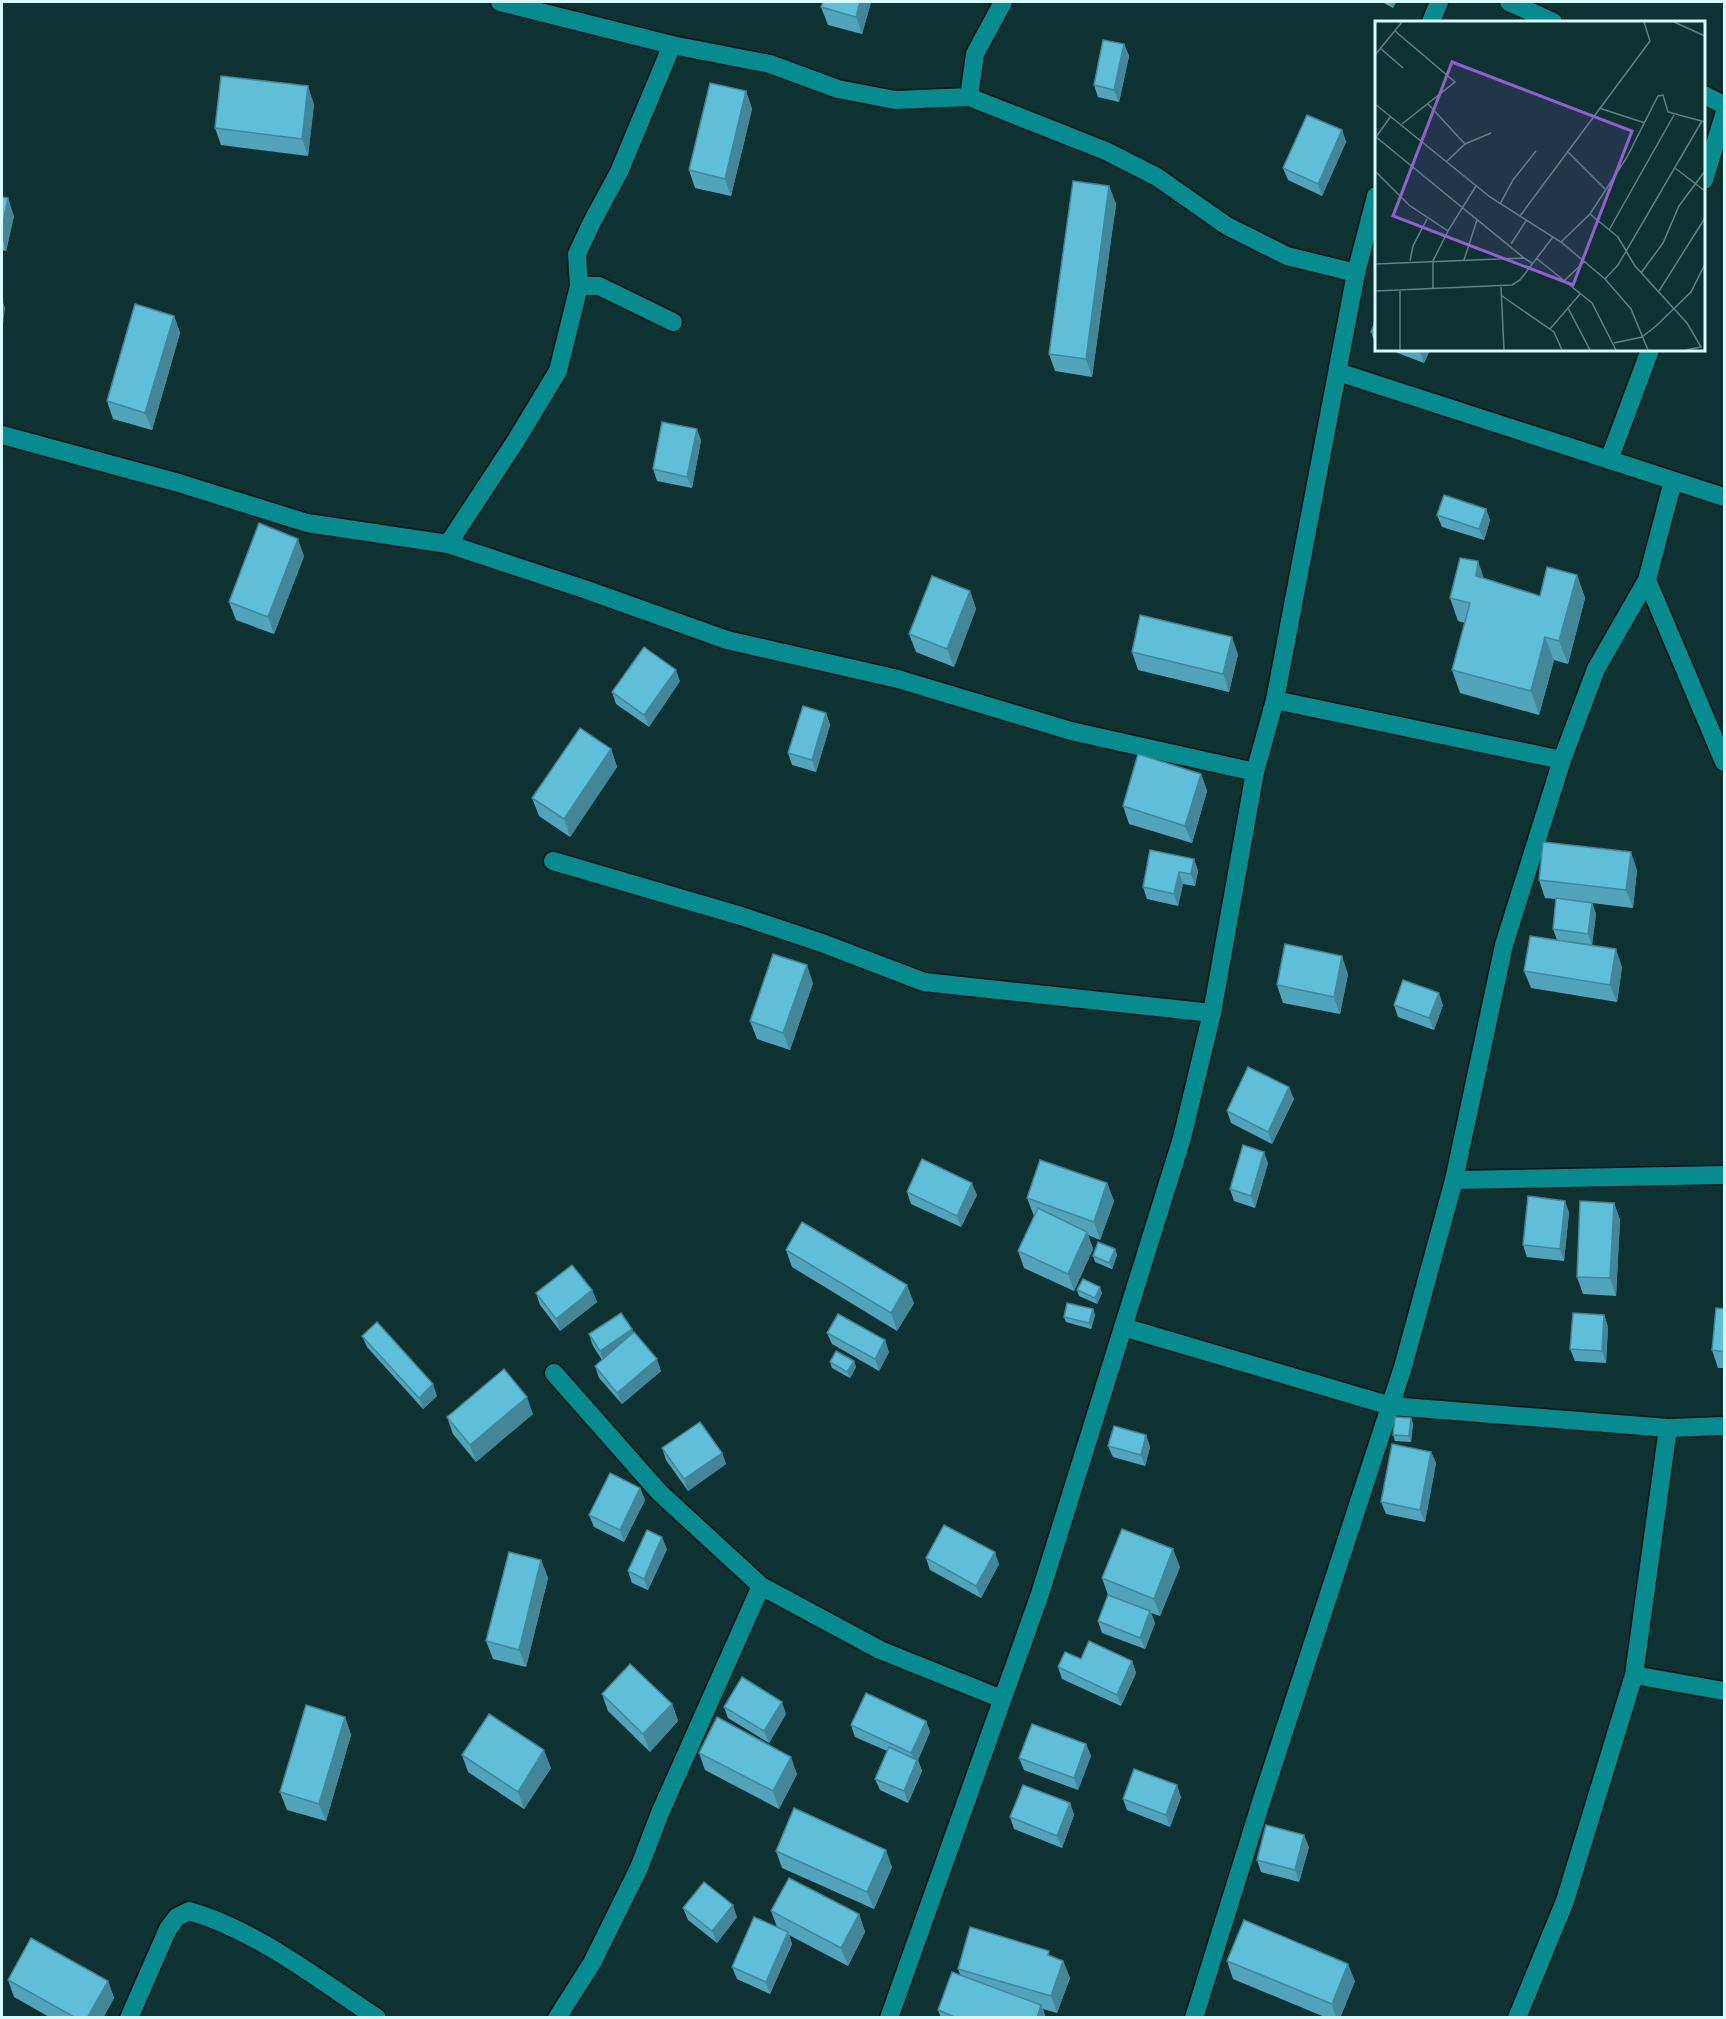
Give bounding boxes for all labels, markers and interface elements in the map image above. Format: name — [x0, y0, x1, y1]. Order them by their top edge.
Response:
inset map — [1375, 21, 1705, 351]

